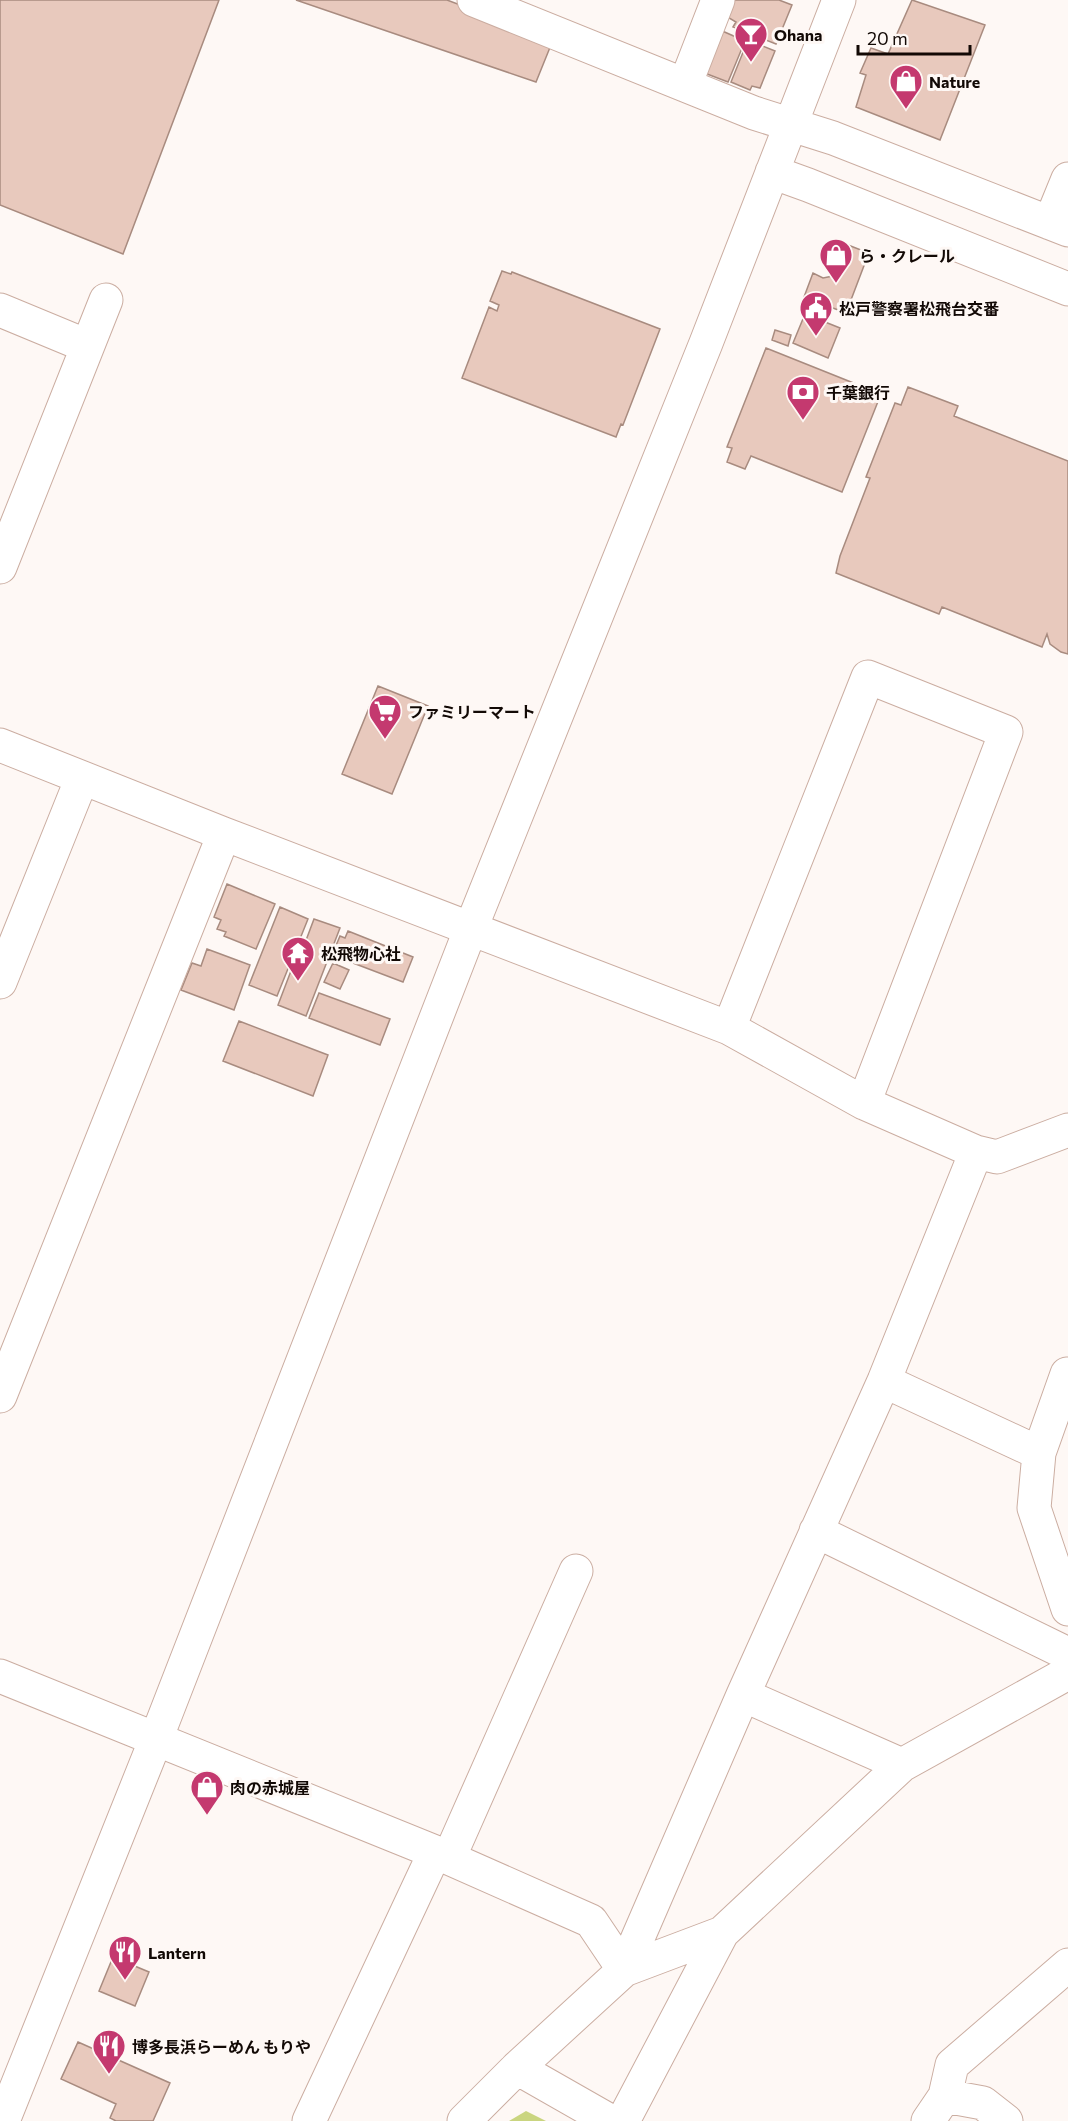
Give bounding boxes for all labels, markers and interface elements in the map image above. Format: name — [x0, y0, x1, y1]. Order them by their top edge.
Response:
bar icon: Ohana — [733, 16, 769, 63]
scale bar — [858, 18, 970, 56]
place label: Ohana — [774, 25, 822, 44]
text: 20 m — [867, 27, 908, 49]
shop icon: Nature — [888, 63, 924, 110]
place label: Nature — [929, 72, 980, 91]
shop icon: ら・クレール — [818, 237, 854, 284]
place label: ら・クレール — [859, 246, 955, 265]
public building icon: 松戸警察署松飛台交番 — [798, 290, 834, 337]
place label: 松戸警察署松飛台交番 — [839, 299, 999, 318]
bank icon: 千葉銀行 — [785, 374, 821, 421]
place label: 千葉銀行 — [826, 383, 890, 402]
supermarket icon: ファミリーマート — [367, 693, 403, 740]
place label: ファミリーマート — [408, 702, 536, 721]
temple icon: 松飛物心社 — [280, 935, 316, 982]
place label: 松飛物心社 — [321, 944, 401, 963]
shop icon: 肉の赤城屋 — [189, 1769, 225, 1816]
place label: 肉の赤城屋 — [230, 1778, 310, 1797]
restaurant icon: Lantern — [107, 1934, 143, 1981]
place label: Lantern — [148, 1943, 206, 1962]
restaurant icon: 博多長浜らーめん もりや — [91, 2028, 127, 2075]
place label: 博多長浜らーめん もりや — [132, 2037, 311, 2056]

